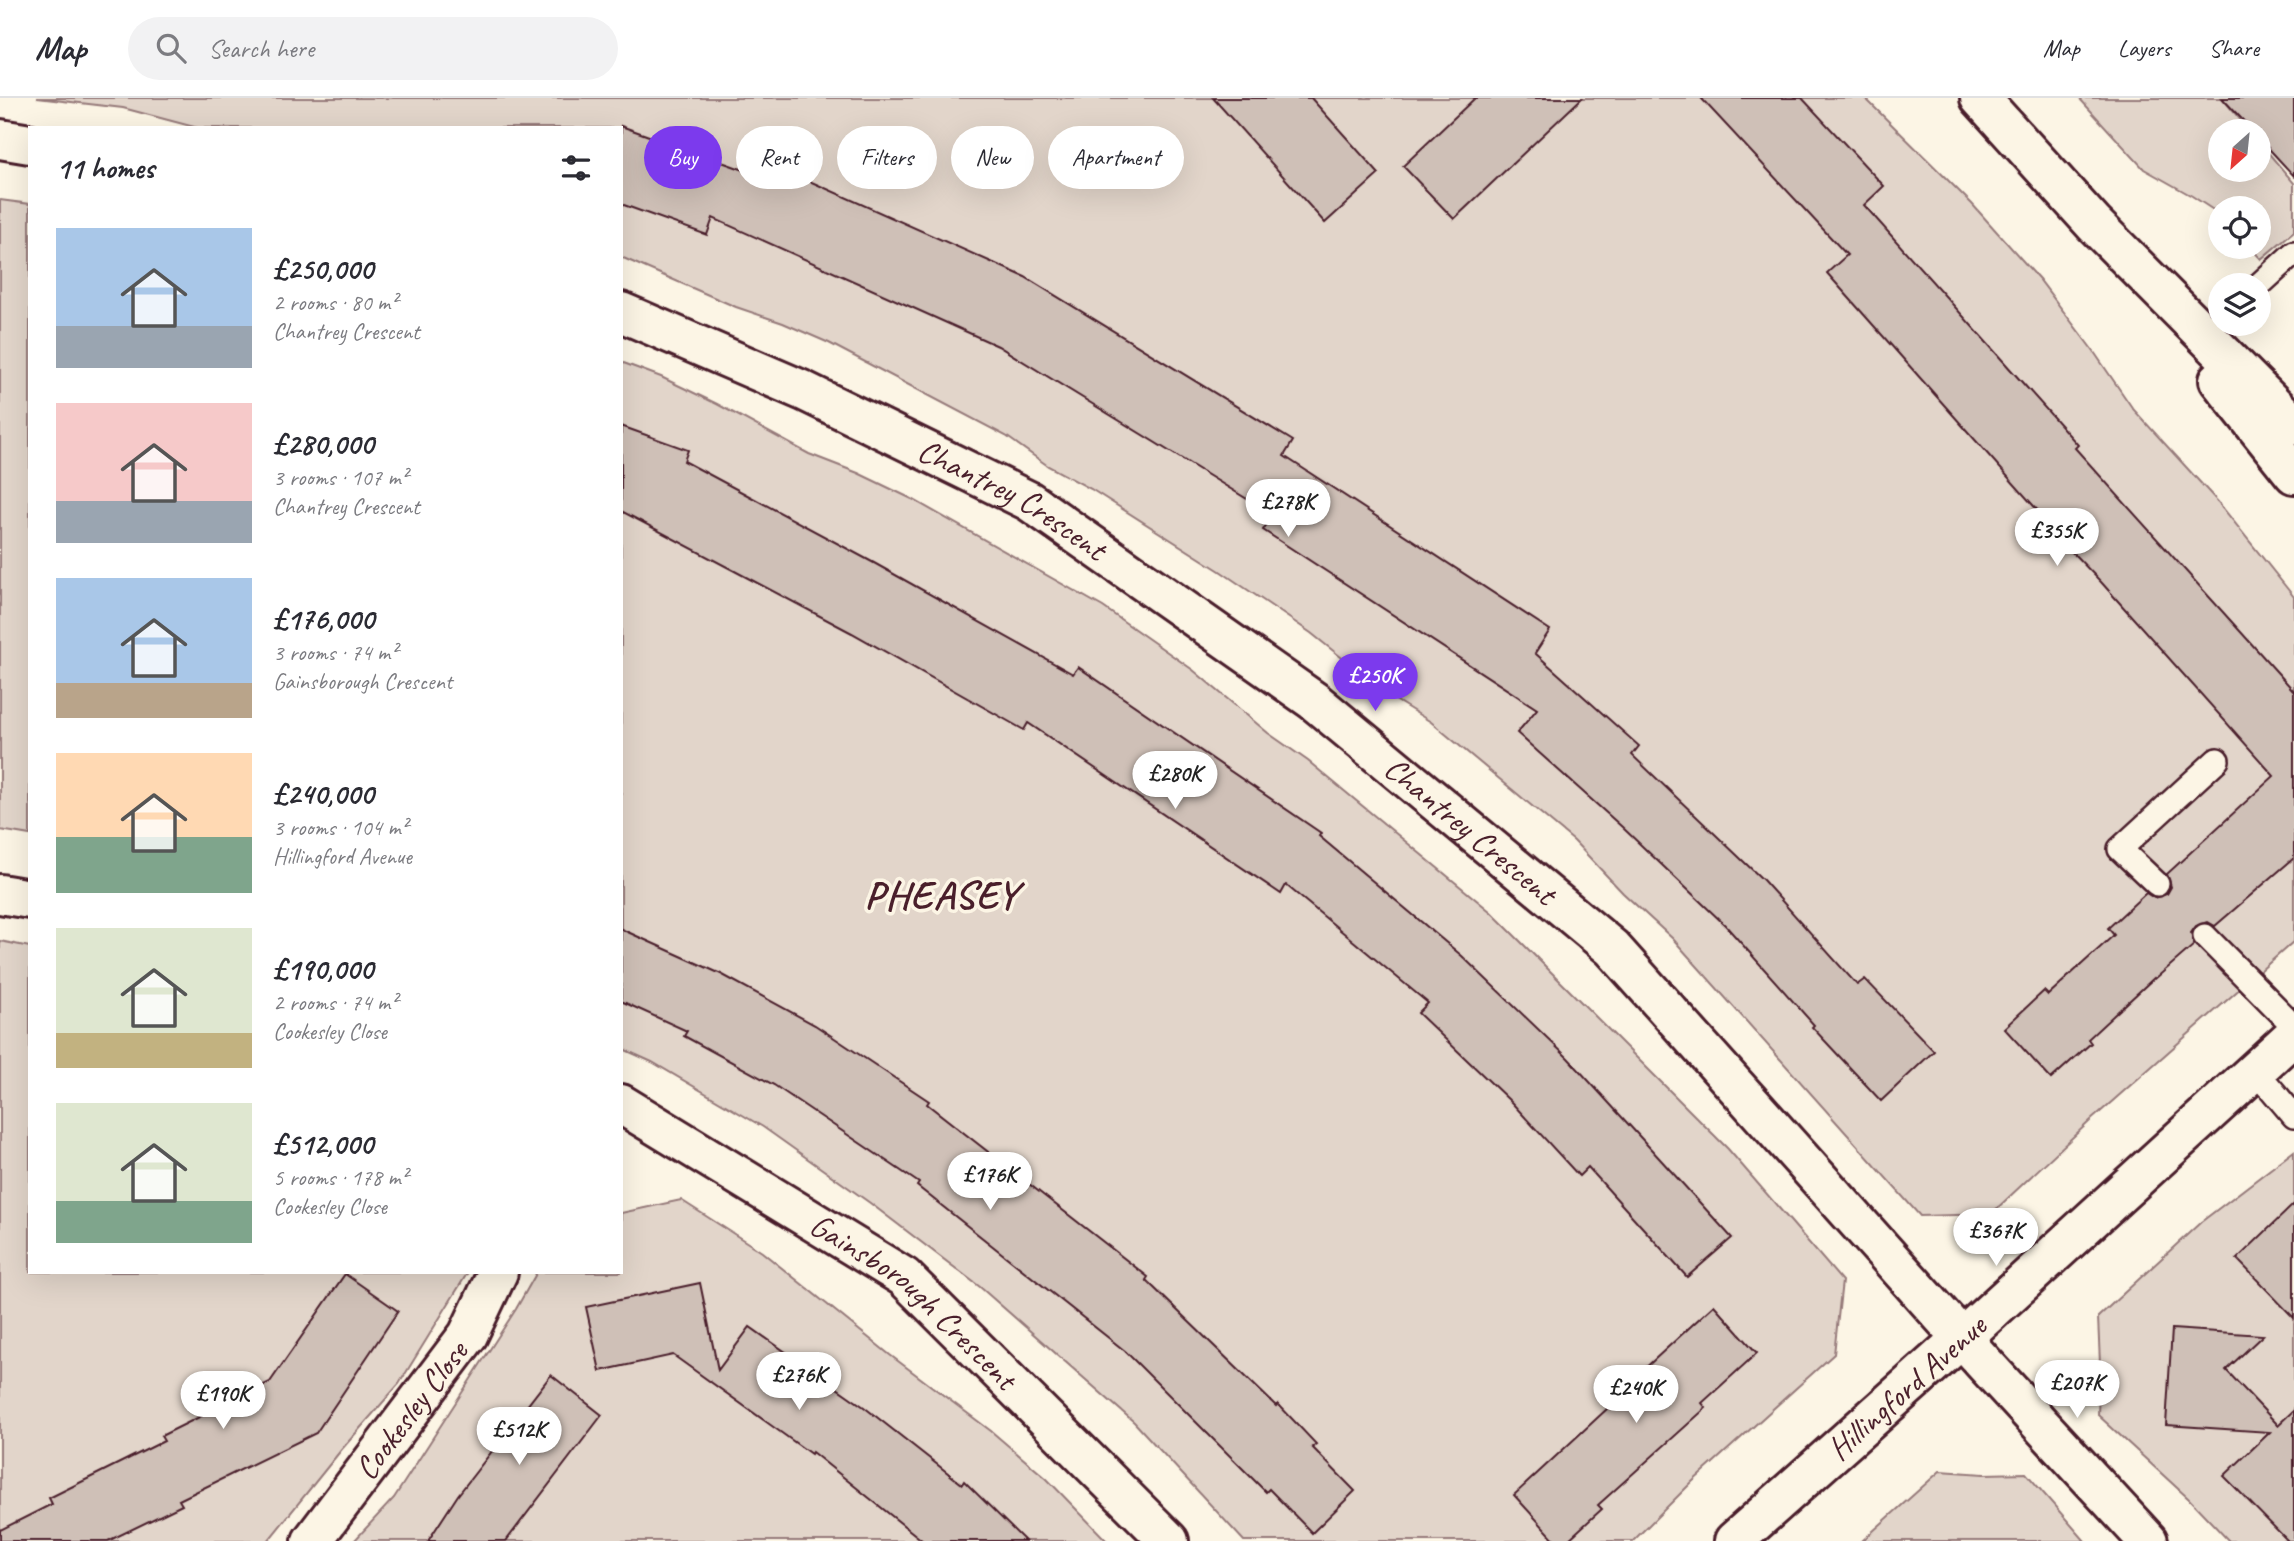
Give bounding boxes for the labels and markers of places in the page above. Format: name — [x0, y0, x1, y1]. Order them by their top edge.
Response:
pin: £278K — [1239, 480, 1337, 539]
pin: £355K — [2008, 508, 2106, 568]
pin: £250K — [1326, 654, 1424, 713]
pin: £280K — [1126, 752, 1224, 811]
pin: £176K — [941, 1152, 1039, 1212]
pin: £367K — [1947, 1208, 2045, 1268]
pin: £276K — [750, 1352, 848, 1412]
pin: £207K — [2028, 1360, 2126, 1420]
pin: £240K — [1587, 1366, 1685, 1425]
pin: £190K — [174, 1372, 272, 1431]
pin: £512K — [470, 1408, 568, 1467]

